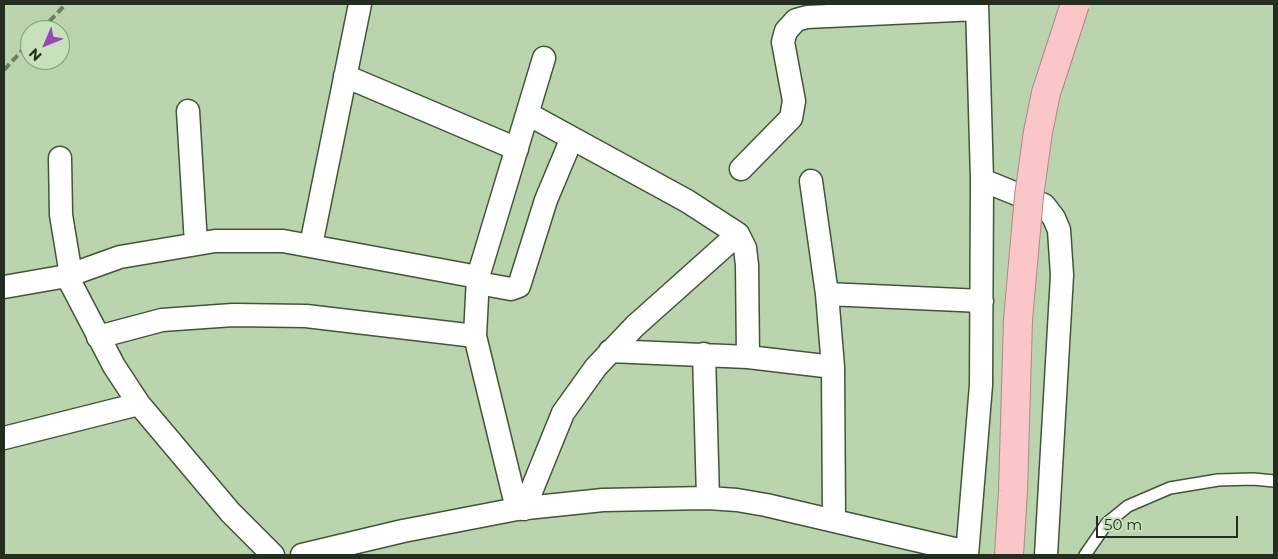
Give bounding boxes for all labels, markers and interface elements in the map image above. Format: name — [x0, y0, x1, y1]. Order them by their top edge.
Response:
north arrow — [20, 20, 70, 70]
text: N — [25, 45, 45, 65]
scale bar — [1098, 506, 1240, 538]
text: 50 m — [1104, 515, 1142, 534]

